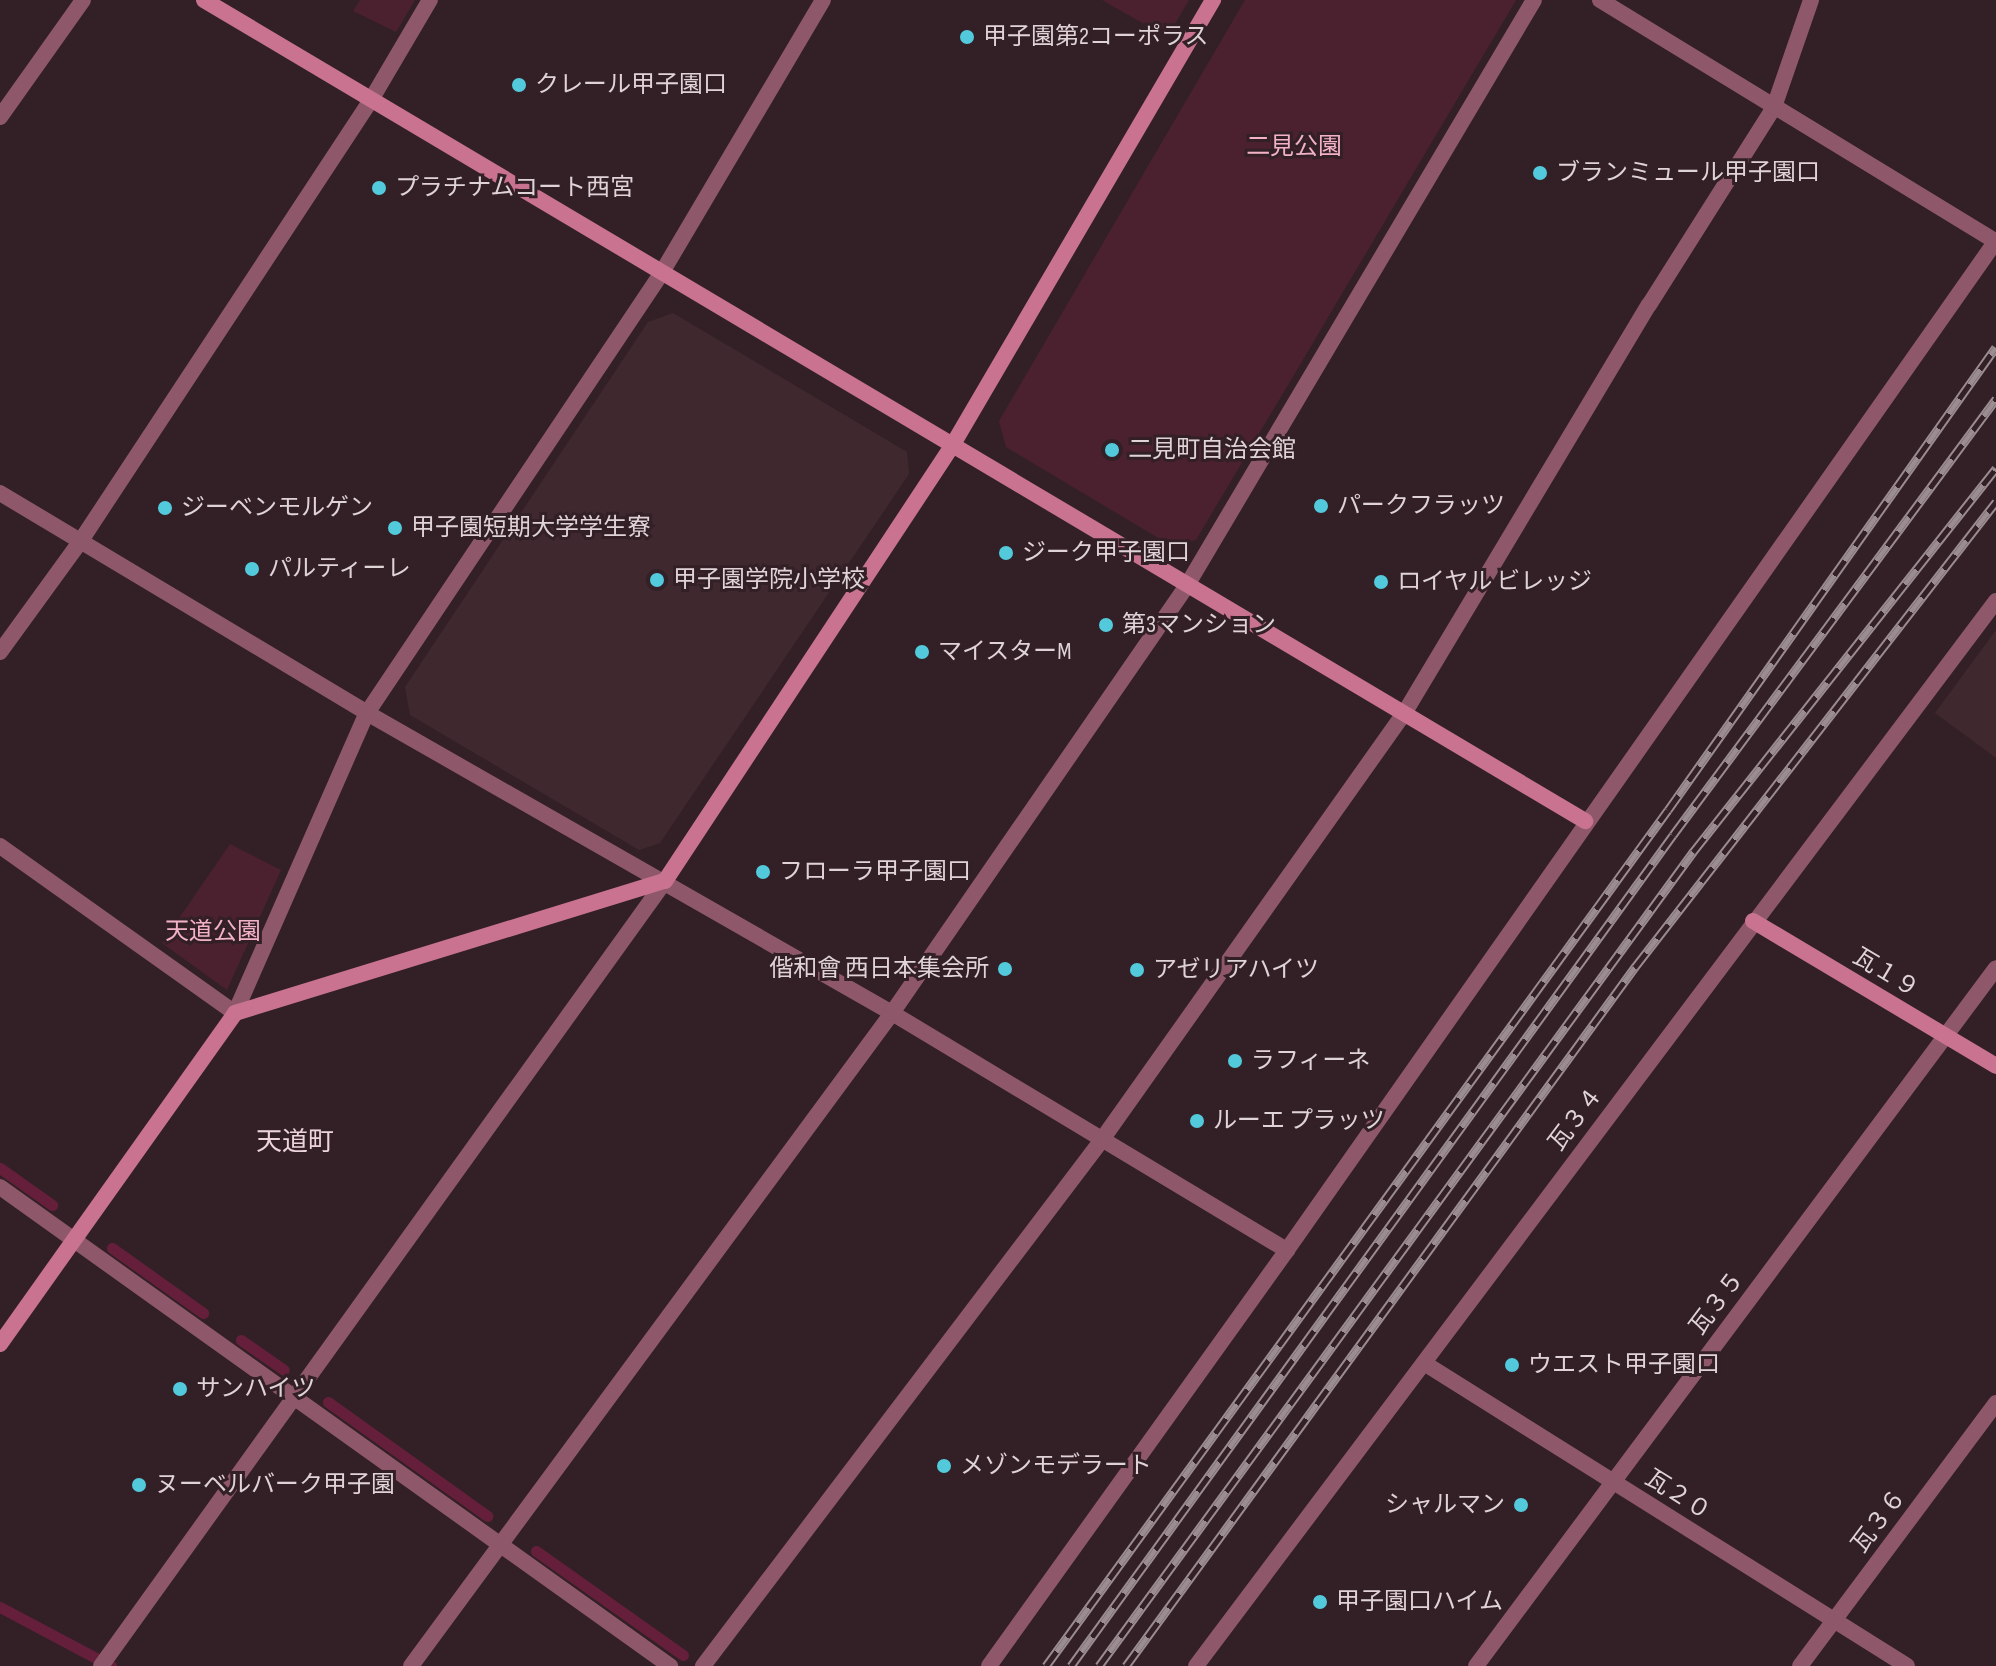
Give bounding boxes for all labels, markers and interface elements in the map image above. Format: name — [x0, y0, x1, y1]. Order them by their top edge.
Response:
place label: 甲子園第2コーポラス — [983, 23, 1209, 51]
marker: 甲子園第2コーポラス — [958, 28, 976, 46]
place label: クレール甲子園口 — [535, 71, 727, 99]
marker: クレール甲子園口 — [510, 76, 528, 94]
park label: 二見公園 — [1246, 133, 1342, 161]
place label: ブランミュール甲子園口 — [1556, 159, 1820, 187]
marker: ブランミュール甲子園口 — [1531, 164, 1549, 182]
place label: プラチナムコート西宮 — [395, 174, 635, 202]
marker: プラチナムコート西宮 — [370, 179, 388, 197]
place label: 二見町自治会館 — [1128, 436, 1296, 464]
marker: 二見町自治会館 — [1103, 441, 1121, 459]
place label: パークフラッツ — [1337, 492, 1505, 520]
place label: ジーベンモルゲン — [181, 494, 373, 522]
marker: パークフラッツ — [1312, 497, 1330, 515]
marker: ジーベンモルゲン — [156, 499, 174, 517]
place label: 甲子園短期大学学生寮 — [411, 514, 651, 542]
marker: 甲子園短期大学学生寮 — [386, 519, 404, 537]
place label: ジーク甲子園口 — [1022, 539, 1190, 567]
marker: ジーク甲子園口 — [997, 544, 1015, 562]
place label: パルティーレ — [268, 555, 412, 583]
marker: パルティーレ — [243, 560, 261, 578]
place label: 甲子園学院小学校 — [673, 566, 865, 594]
place label: ロイヤル ビレッジ — [1397, 568, 1593, 596]
marker: 甲子園学院小学校 — [648, 571, 666, 589]
marker: ロイヤル ビレッジ — [1372, 573, 1390, 591]
place label: 第3マンション — [1122, 611, 1276, 639]
marker: 第3マンション — [1097, 616, 1115, 634]
place label: マイスターM — [938, 638, 1072, 666]
marker: マイスターM — [913, 643, 931, 661]
place label: フローラ甲子園口 — [779, 858, 971, 886]
marker: フローラ甲子園口 — [754, 863, 772, 881]
park label: 天道公園 — [165, 918, 261, 946]
street label: 瓦１９ — [1848, 942, 1924, 1004]
place label: 偕和會 西日本集会所 — [769, 955, 989, 983]
place label: アゼリアハイツ — [1153, 956, 1321, 984]
marker: 偕和會 西日本集会所 — [996, 960, 1014, 978]
marker: アゼリアハイツ — [1128, 961, 1146, 979]
place label: ラフィーネ — [1251, 1047, 1371, 1075]
marker: ラフィーネ — [1226, 1052, 1244, 1070]
street label: 瓦３４ — [1543, 1082, 1609, 1156]
place label: ルーエ プラッツ — [1213, 1107, 1385, 1135]
marker: ルーエ プラッツ — [1188, 1112, 1206, 1130]
district label: 天道町 — [256, 1127, 334, 1159]
street label: 瓦３５ — [1684, 1266, 1750, 1340]
place label: ウエスト甲子園口 — [1528, 1351, 1720, 1379]
marker: ウエスト甲子園口 — [1503, 1356, 1521, 1374]
place label: サンハイツ — [196, 1375, 316, 1403]
marker: サンハイツ — [171, 1380, 189, 1398]
place label: メゾンモデラート — [960, 1452, 1152, 1480]
marker: メゾンモデラート — [935, 1457, 953, 1475]
street label: 瓦２０ — [1640, 1464, 1716, 1526]
place label: ヌーベルバーク甲子園 — [155, 1471, 395, 1499]
marker: ヌーベルバーク甲子園 — [130, 1476, 148, 1494]
street label: 瓦３６ — [1846, 1484, 1912, 1558]
place label: シャルマン — [1385, 1491, 1505, 1519]
marker: シャルマン — [1512, 1496, 1530, 1514]
place label: 甲子園口ハイム — [1336, 1588, 1504, 1616]
marker: 甲子園口ハイム — [1311, 1593, 1329, 1611]

